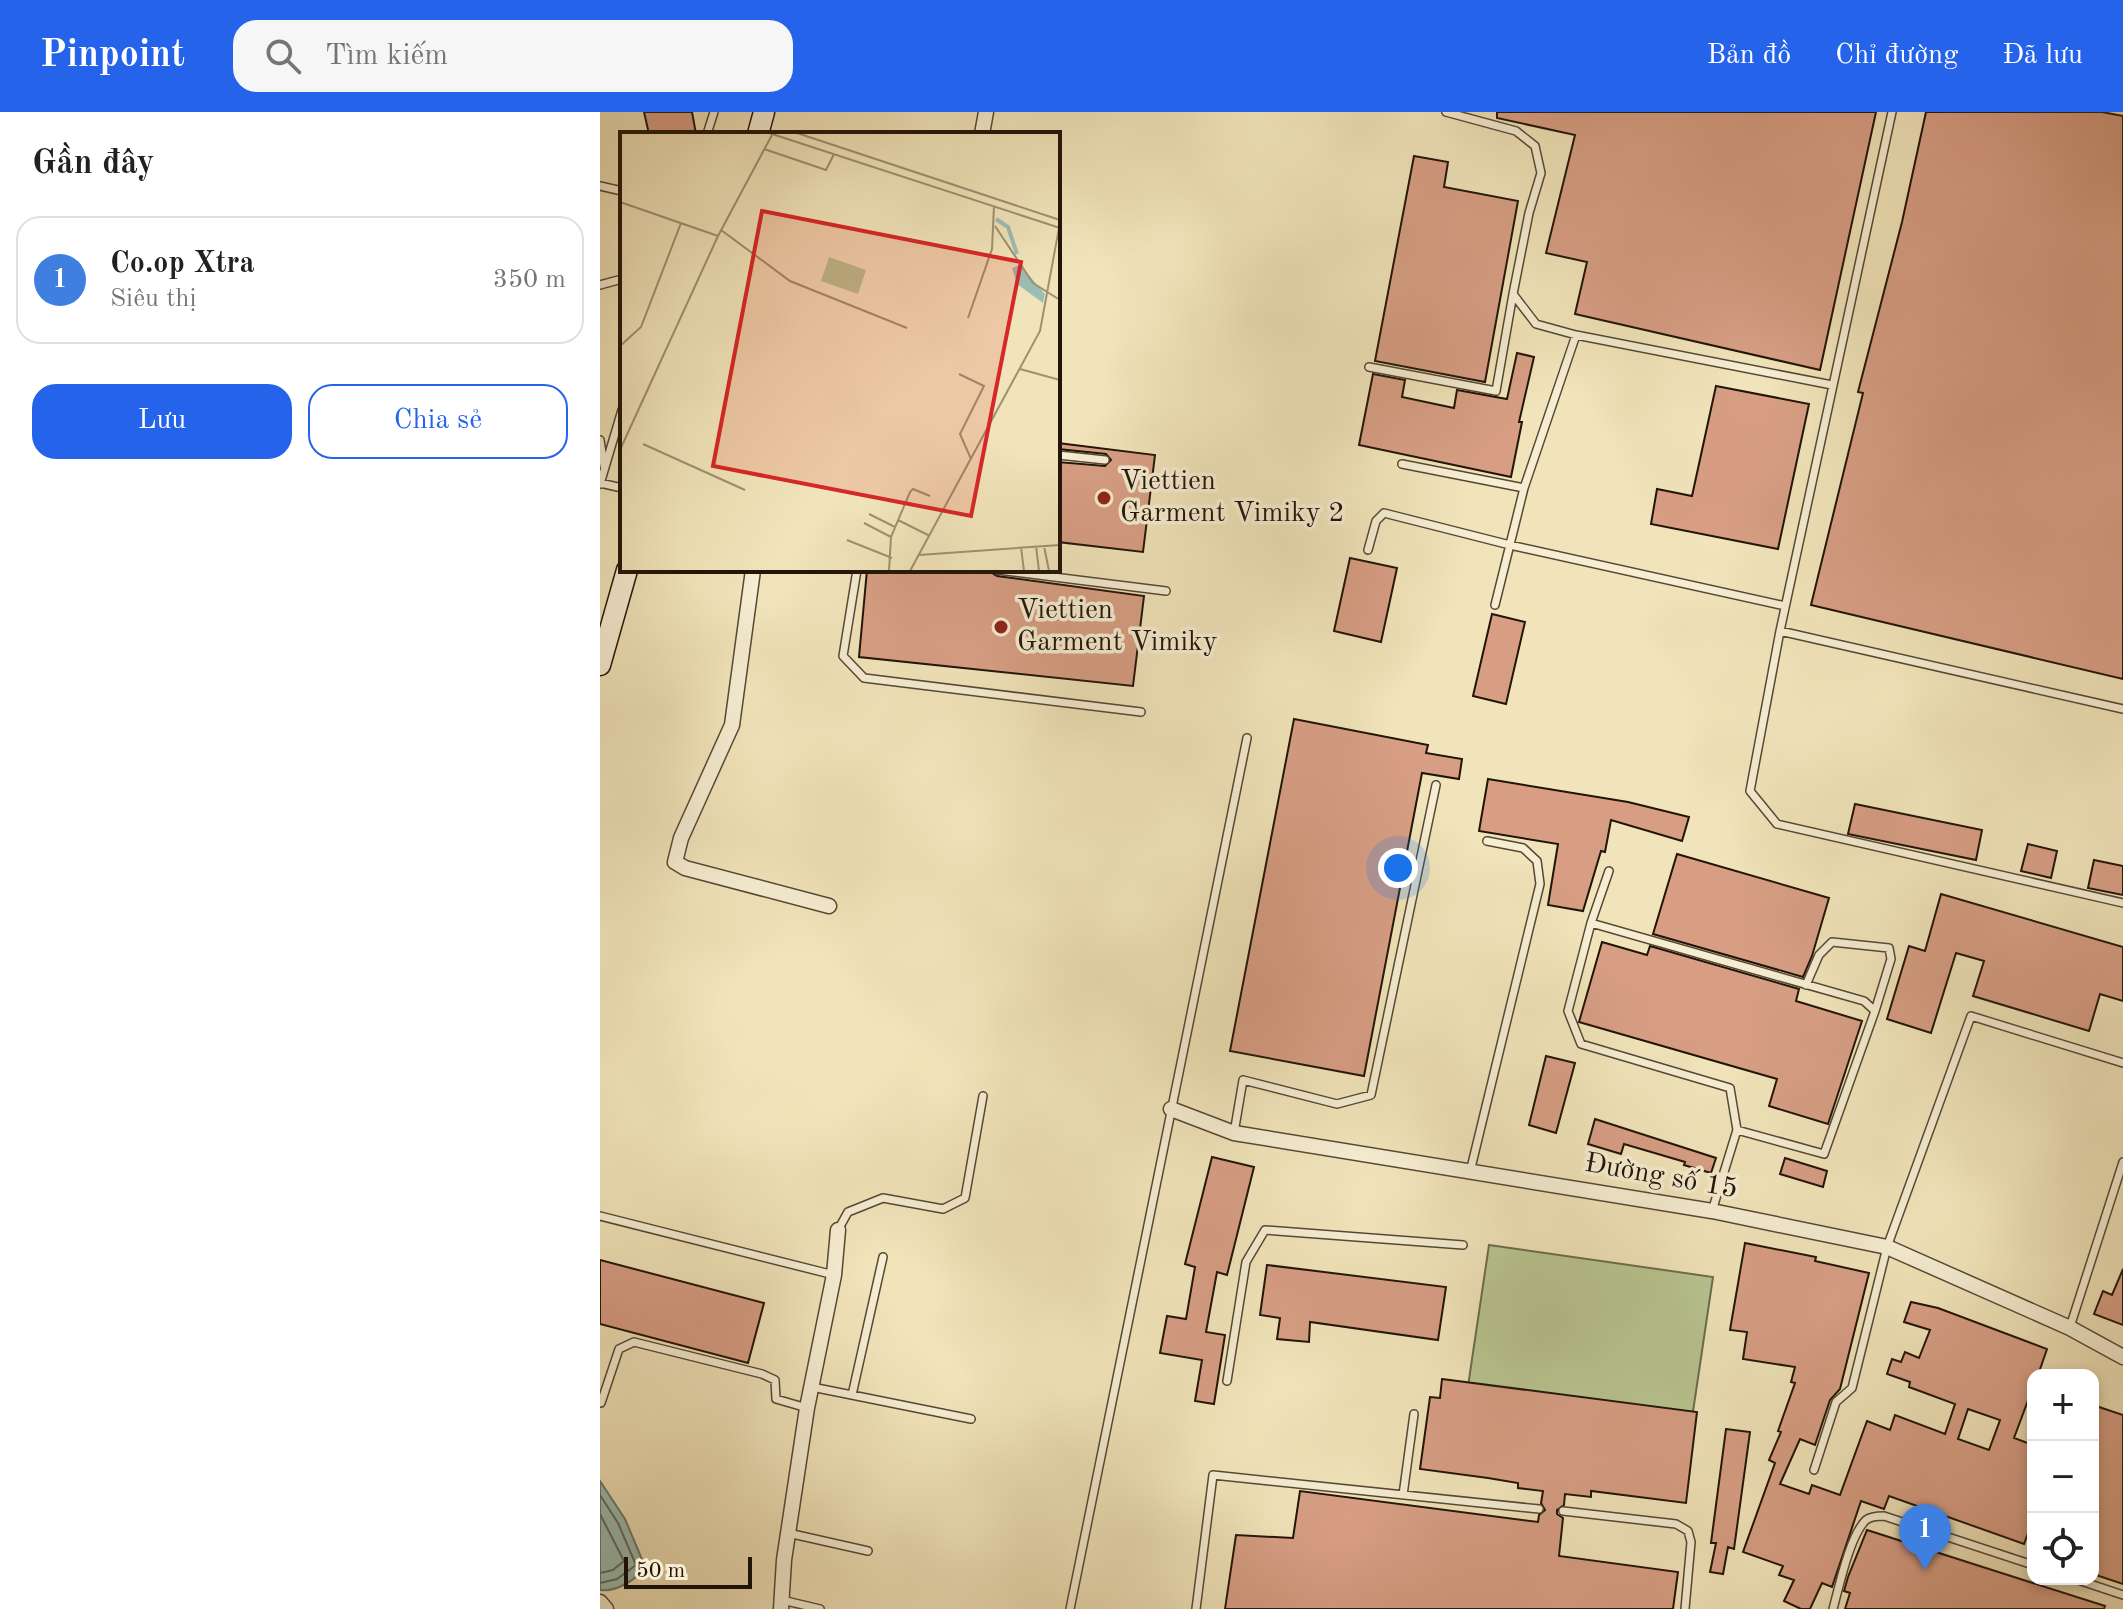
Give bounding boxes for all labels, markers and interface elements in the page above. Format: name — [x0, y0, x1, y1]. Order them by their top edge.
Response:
search box — [233, 20, 793, 92]
icon: search — [261, 34, 305, 78]
text: Pinpoint — [40, 37, 185, 75]
text: Tìm kiếm — [325, 41, 448, 71]
text: Bản đồ — [1707, 42, 1791, 70]
text: Chỉ đường — [1835, 42, 1958, 70]
text: Đã lưu — [2002, 42, 2083, 70]
inset map — [620, 132, 1060, 572]
text: Gần đây — [32, 147, 155, 181]
text: Co.op Xtra — [110, 249, 255, 279]
text: 1 — [52, 267, 68, 293]
text: 350 m — [493, 267, 566, 293]
text: Siêu thị — [110, 286, 197, 312]
button: Lưu — [32, 384, 292, 459]
button: Chia sẻ — [308, 384, 568, 459]
place label: Viettien Garment Vimiky 2 — [1120, 468, 1345, 528]
marker: Viettien Garment Vimiky 2 — [1095, 489, 1113, 507]
place label: Viettien Garment Vimiky — [1017, 597, 1218, 657]
marker: Viettien Garment Vimiky — [992, 618, 1010, 636]
your location — [1378, 848, 1418, 888]
street label: Đường số 15 — [1582, 1149, 1740, 1204]
map controls — [2027, 1369, 2099, 1585]
button: + — [2027, 1369, 2099, 1441]
button: − — [2027, 1441, 2099, 1513]
pin: 1 — [1899, 1504, 1951, 1570]
button: locate — [2027, 1513, 2099, 1585]
scale bar — [624, 1553, 752, 1589]
text: 50 m — [636, 1560, 685, 1582]

